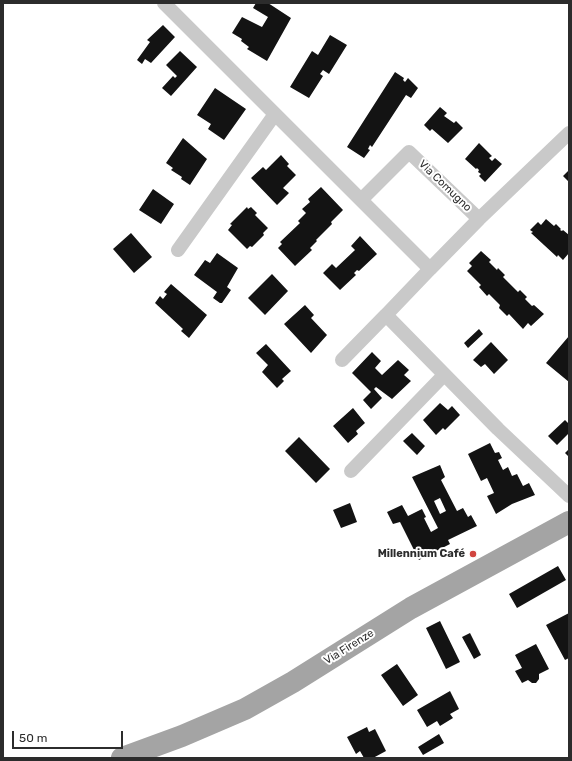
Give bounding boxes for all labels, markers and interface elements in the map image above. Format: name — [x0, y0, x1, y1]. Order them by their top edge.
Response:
street label: Via Comugno — [416, 158, 474, 214]
place label: Millennium Café — [378, 547, 465, 561]
marker: Millennium Café — [468, 549, 478, 559]
street label: Via Firenze — [322, 626, 376, 668]
scale bar — [14, 723, 125, 749]
text: 50 m — [19, 731, 47, 745]

